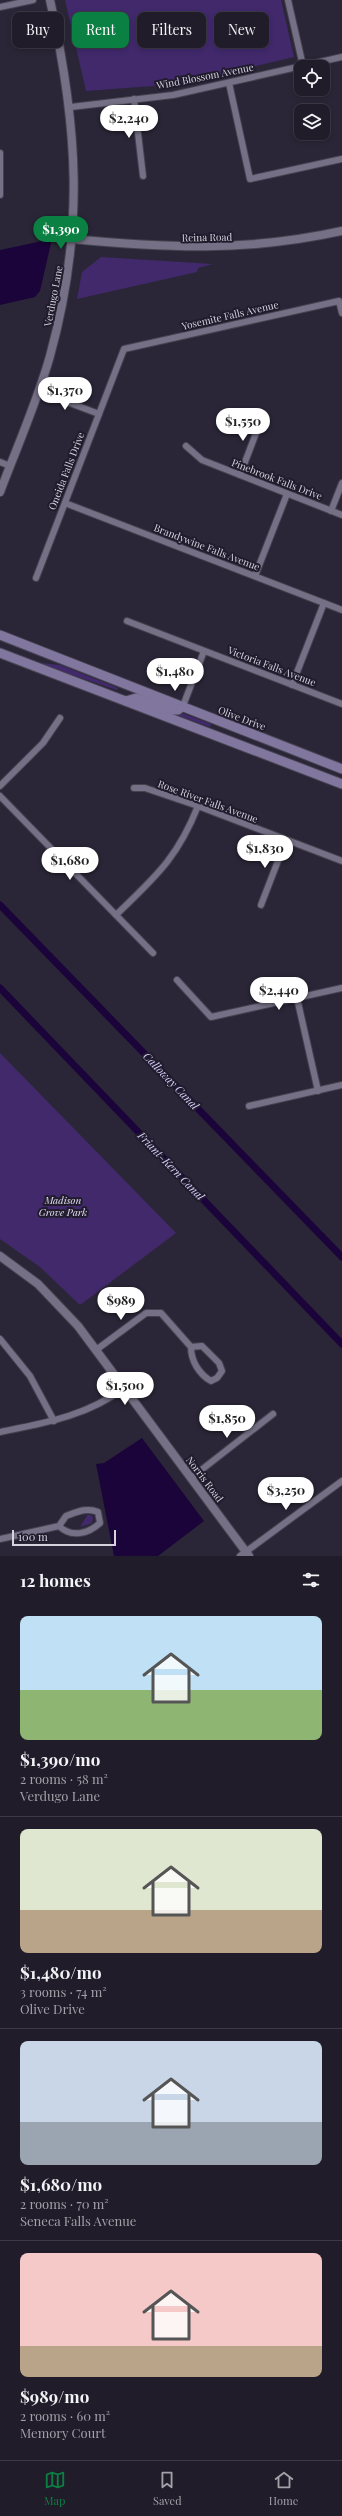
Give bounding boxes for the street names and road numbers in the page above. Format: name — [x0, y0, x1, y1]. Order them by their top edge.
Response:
street label: Wind Blossom Avenue — [154, 60, 255, 92]
street label: Reina Road — [182, 230, 233, 244]
street label: Verdugo Lane — [40, 264, 66, 329]
street label: Yosemite Falls Avenue — [179, 297, 280, 333]
street label: Oneida Falls Drive — [45, 430, 87, 512]
street label: Pinebrook Falls Drive — [230, 455, 324, 503]
street label: Brandywine Falls Avenue — [152, 520, 262, 574]
street label: Victoria Falls Avenue — [225, 642, 318, 689]
street label: Olive Drive — [216, 703, 268, 733]
street label: Rose River Falls Avenue — [156, 776, 260, 826]
street label: Norris Road — [183, 1453, 227, 1505]

